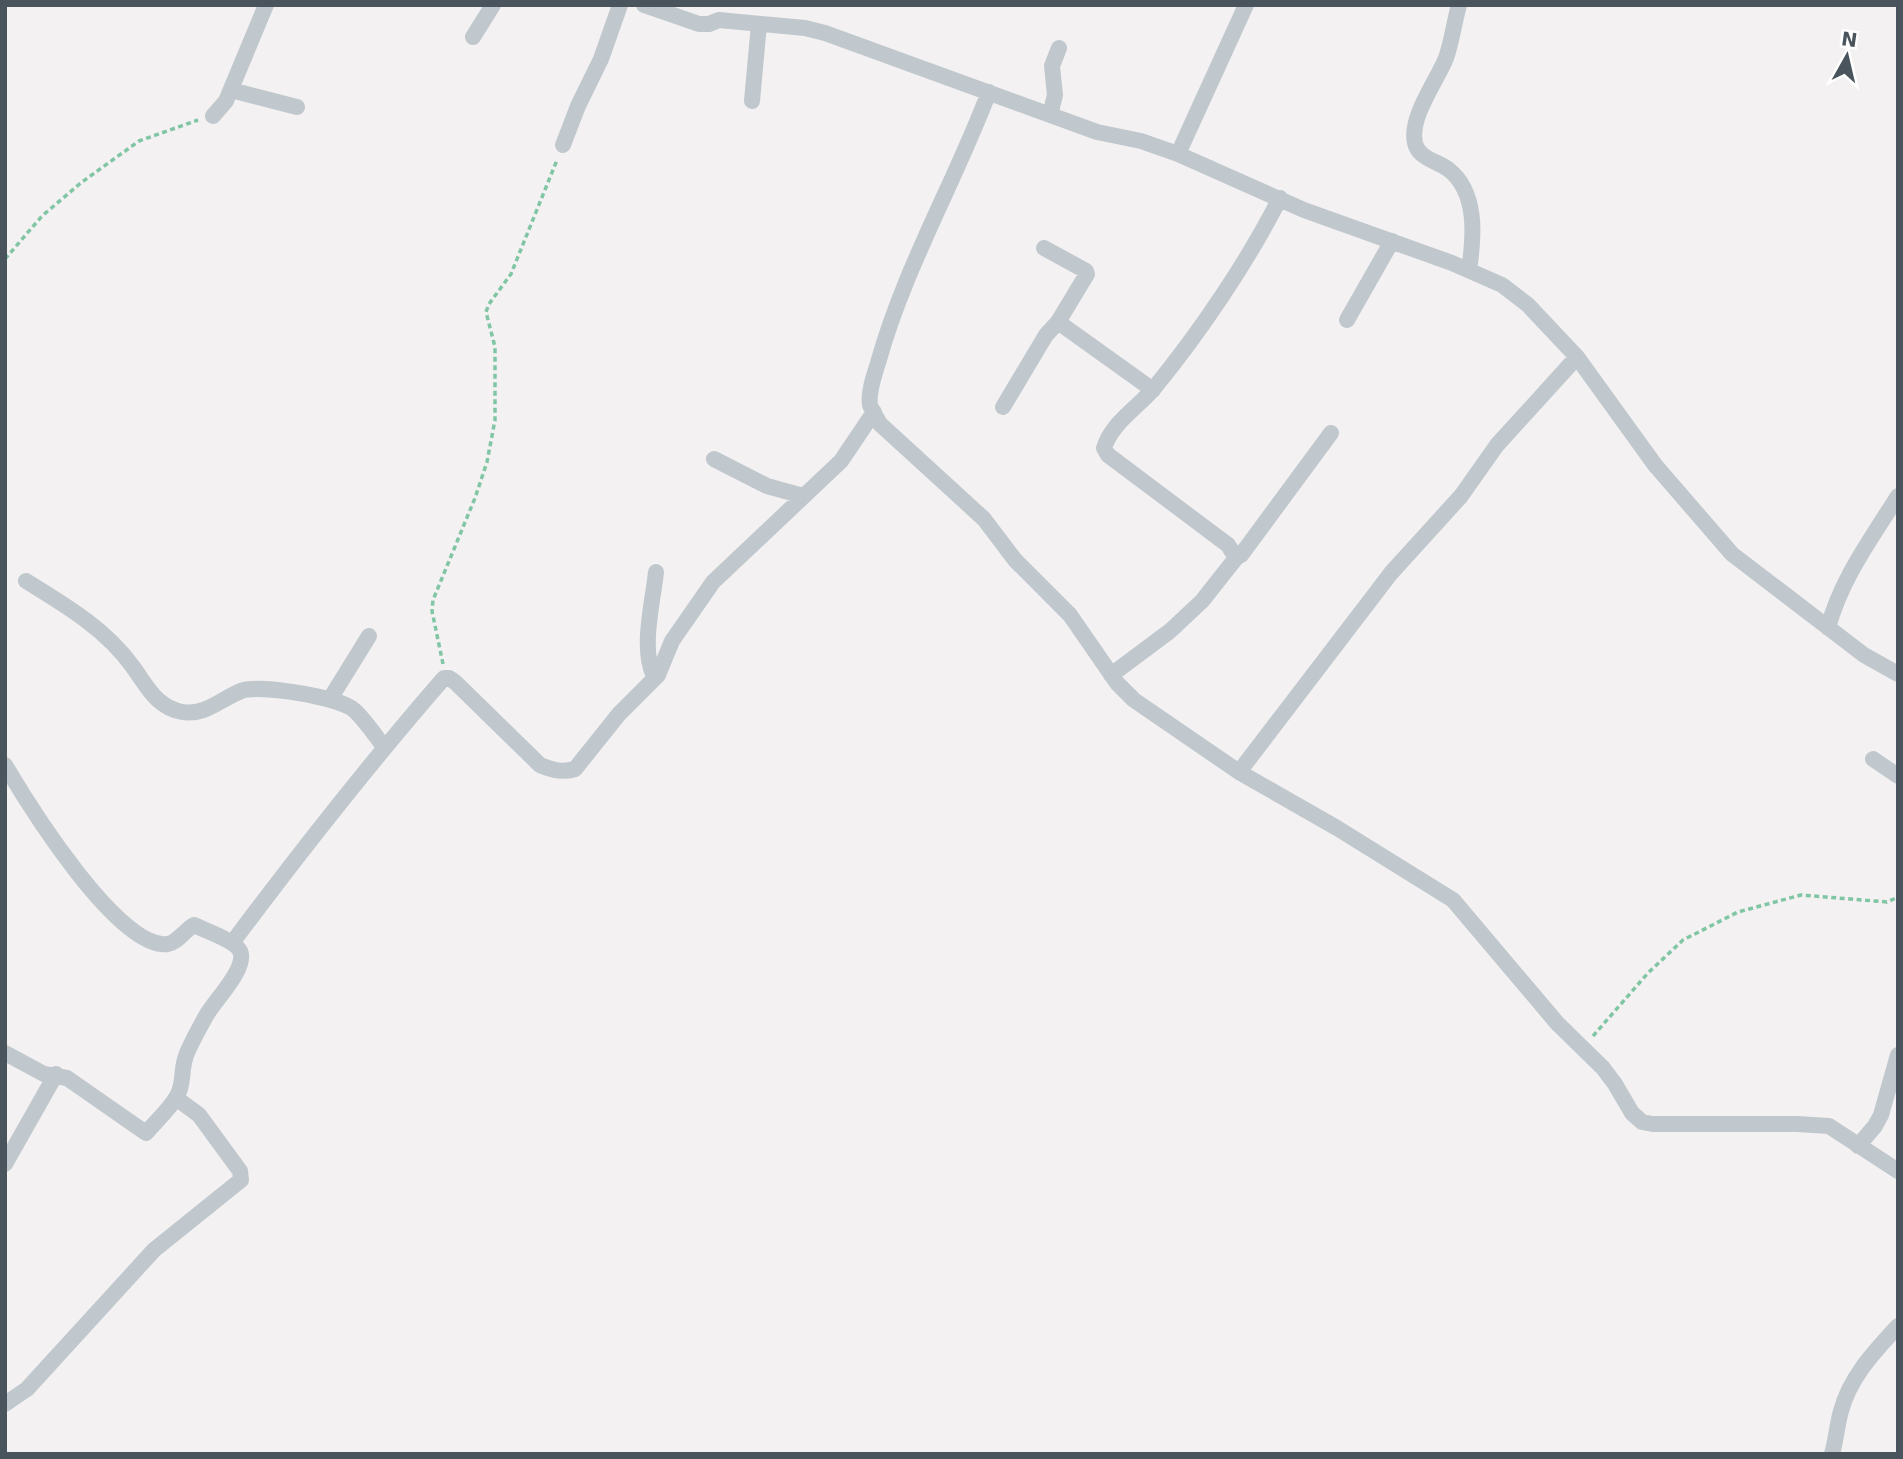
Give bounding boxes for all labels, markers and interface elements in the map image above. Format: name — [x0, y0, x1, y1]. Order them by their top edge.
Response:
north arrow — [1812, 21, 1882, 91]
text: N — [1840, 27, 1859, 51]

